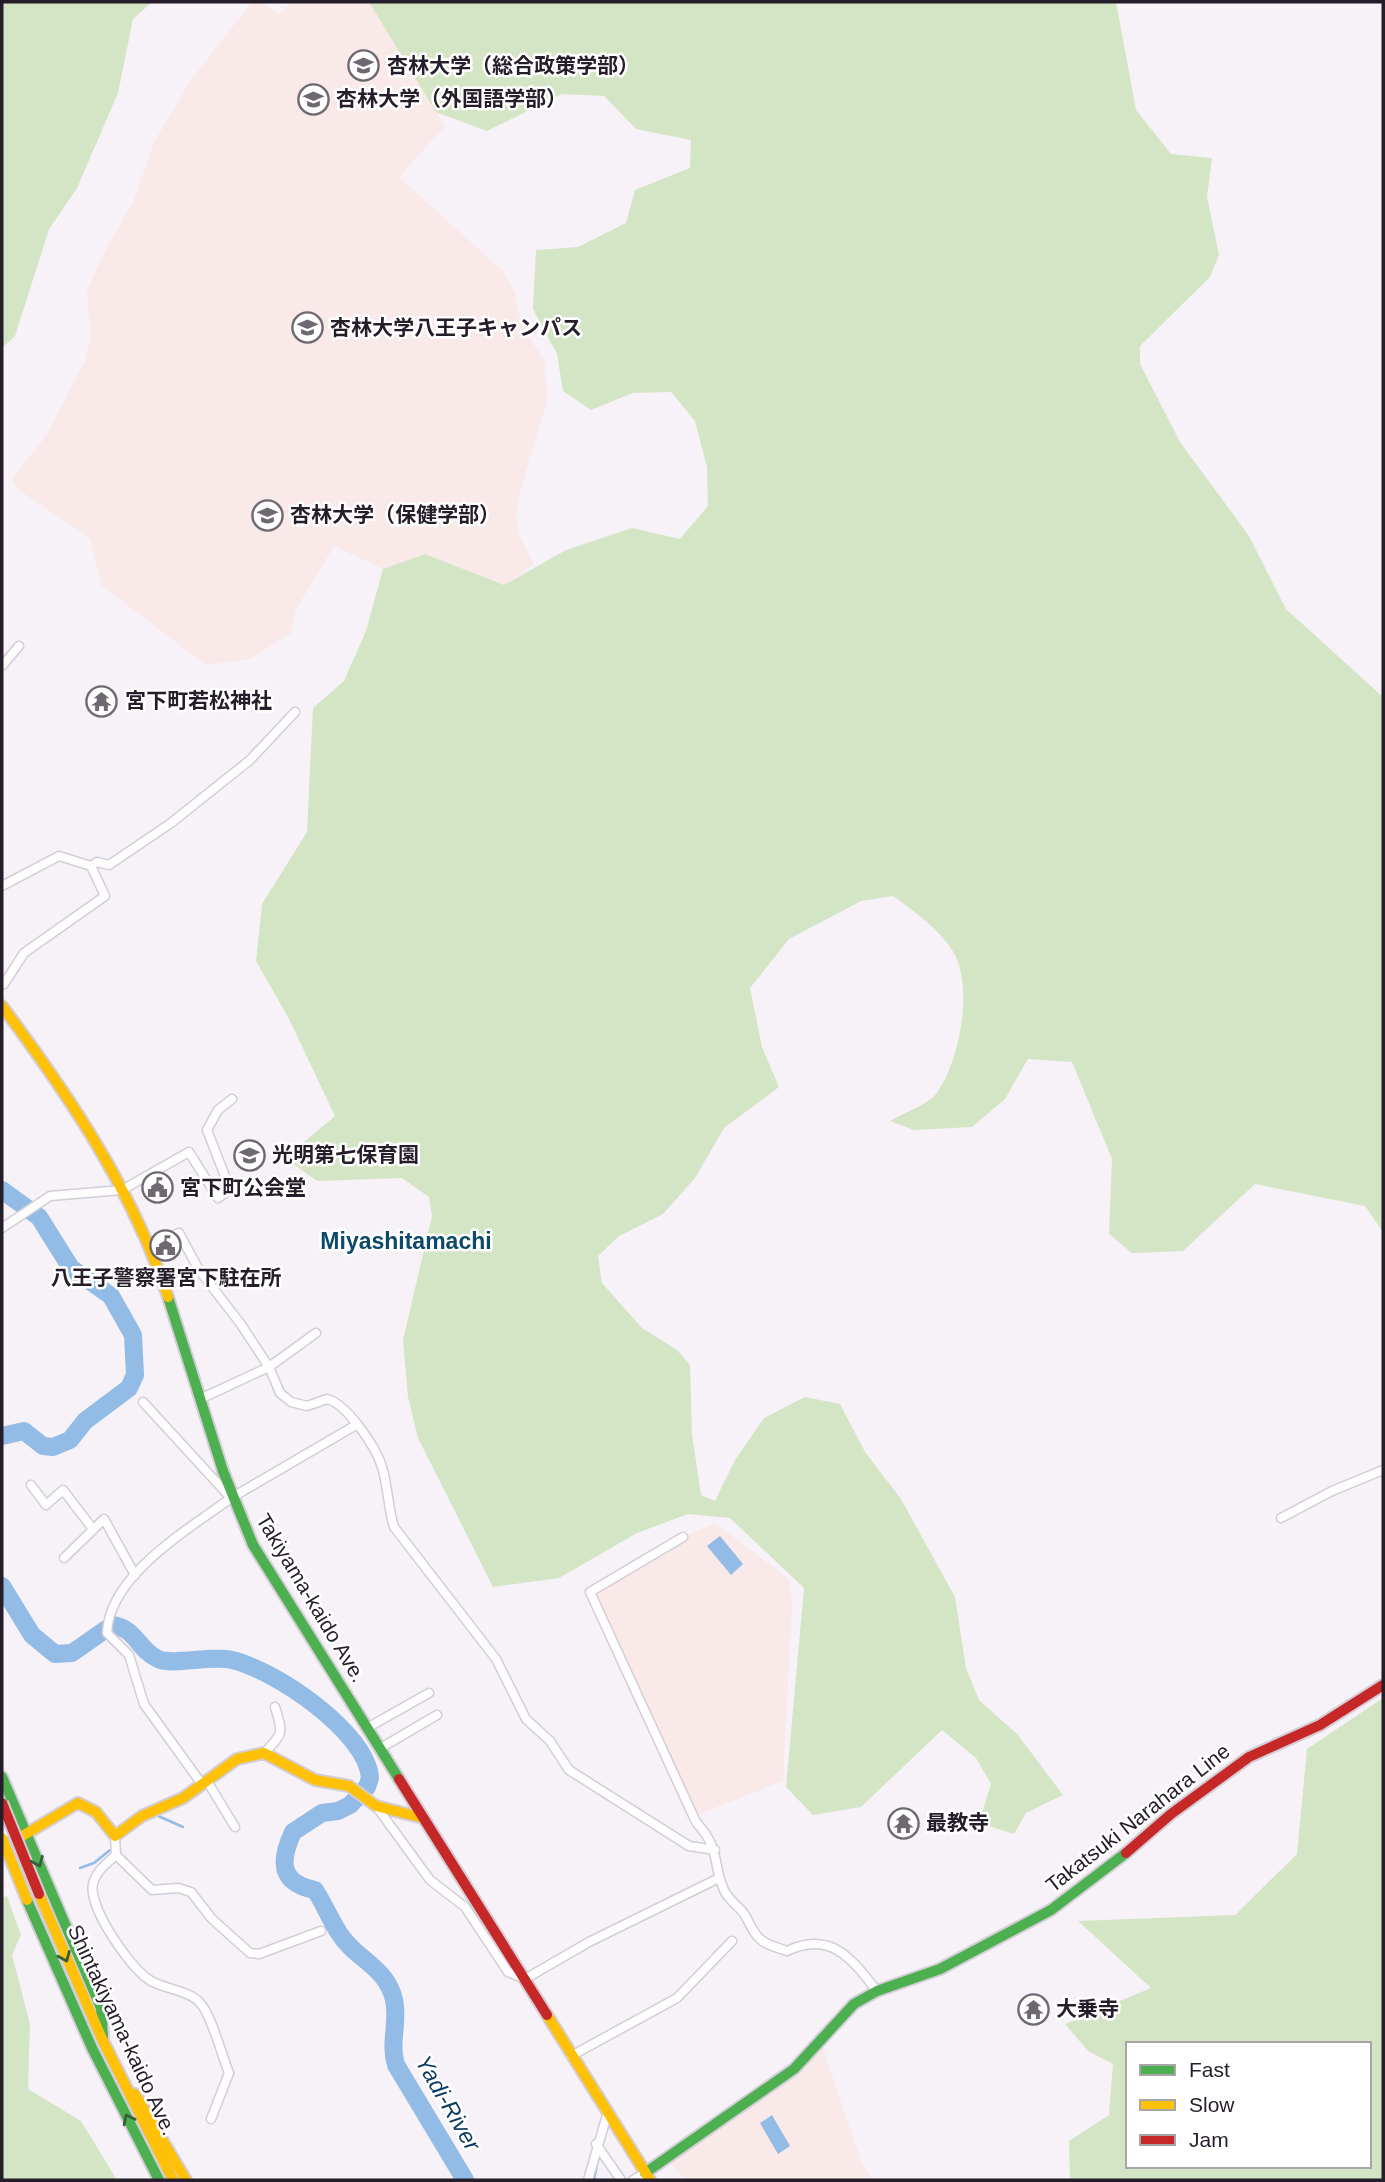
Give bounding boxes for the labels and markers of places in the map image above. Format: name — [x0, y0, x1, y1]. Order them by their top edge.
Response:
school or university icon: 杏林大学（総合政策学部） — [347, 49, 381, 83]
place label: 杏林大学（総合政策学部） — [387, 54, 639, 77]
school or university icon: 杏林大学（外国語学部） — [296, 82, 330, 116]
place label: 杏林大学（外国語学部） — [336, 87, 567, 110]
school or university icon: 杏林大学八王子キャンパス — [290, 311, 324, 345]
place label: 杏林大学八王子キャンパス — [330, 316, 582, 339]
school or university icon: 杏林大学（保健学部） — [250, 498, 284, 532]
place label: 杏林大学（保健学部） — [290, 503, 500, 526]
temple icon: 宮下町若松神社 — [85, 684, 119, 718]
place label: 宮下町若松神社 — [125, 689, 272, 712]
school or university icon: 光明第七保育園 — [232, 1138, 266, 1172]
place label: 光明第七保育園 — [272, 1143, 419, 1166]
public building icon: 宮下町公会堂 — [140, 1171, 174, 1205]
place label: 宮下町公会堂 — [180, 1176, 306, 1199]
public building icon: 八王子警察署宮下駐在所 — [149, 1229, 183, 1263]
place label: 八王子警察署宮下駐在所 — [51, 1266, 282, 1289]
temple icon: 最教寺 — [886, 1806, 920, 1840]
place label: 最教寺 — [926, 1811, 989, 1834]
temple icon: 大乗寺 — [1016, 1992, 1050, 2026]
place label: 大乗寺 — [1056, 1997, 1119, 2020]

